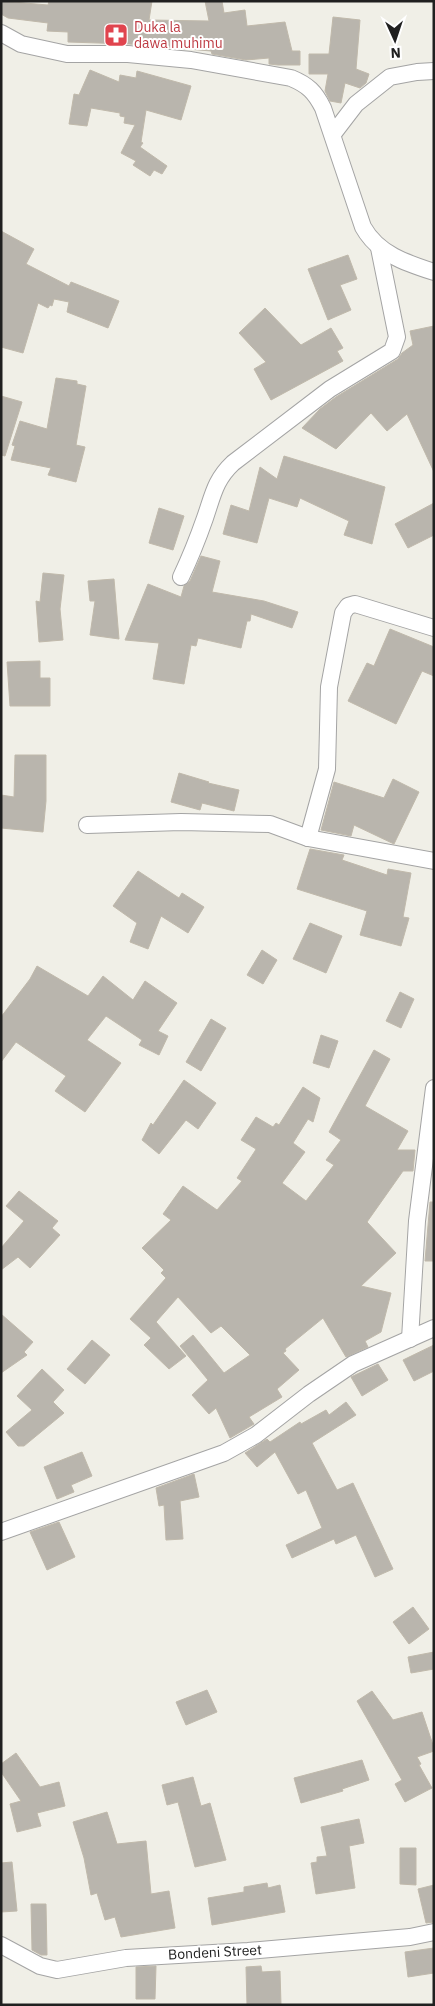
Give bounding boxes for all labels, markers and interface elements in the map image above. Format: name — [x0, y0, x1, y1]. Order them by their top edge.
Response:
north arrow — [370, 15, 420, 65]
place label: Duka la dawa muhimu — [134, 18, 223, 52]
pharmacy icon: Duka la dawa muhimu — [103, 22, 129, 48]
text: N — [390, 44, 401, 62]
street label: Bondeni Street — [168, 1941, 262, 1963]

